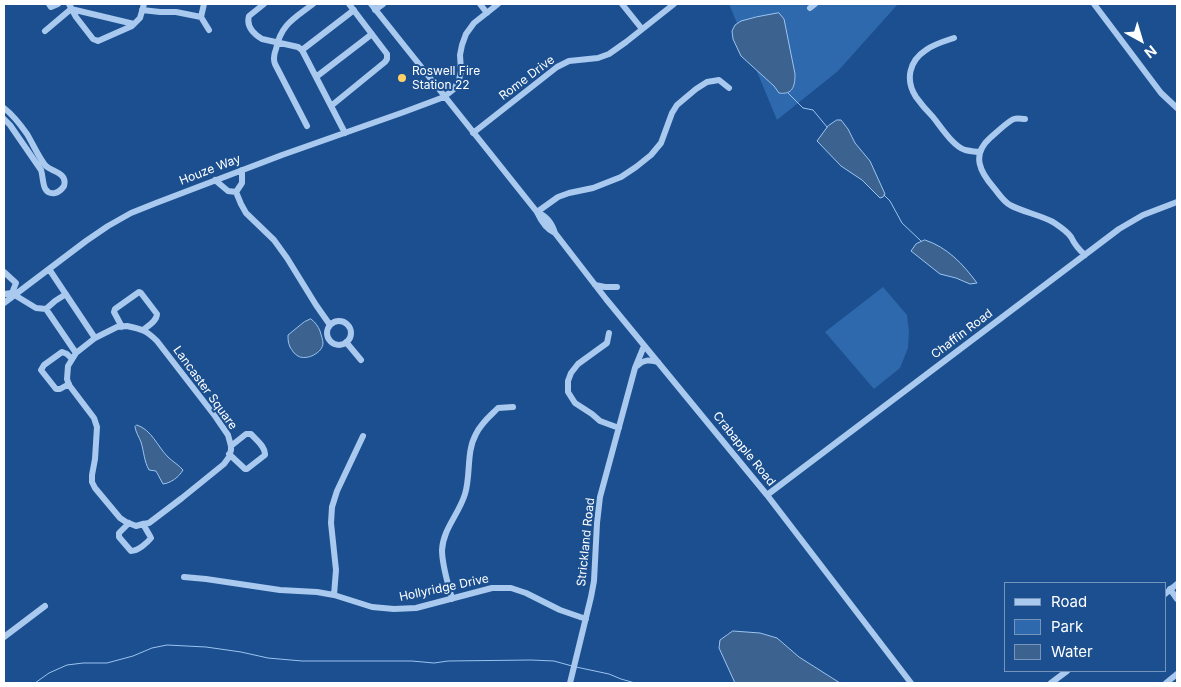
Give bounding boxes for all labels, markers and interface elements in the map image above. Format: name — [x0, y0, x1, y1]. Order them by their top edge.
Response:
north arrow — [1116, 15, 1166, 65]
text: N — [1141, 42, 1160, 62]
street label: Rome Drive — [497, 53, 557, 103]
place label: Roswell Fire Station 22 — [412, 64, 480, 92]
marker: Roswell Fire Station 22 — [396, 72, 408, 84]
street label: Houze Way — [177, 152, 243, 188]
street label: Chaffin Road — [928, 306, 996, 362]
street label: Lancaster Square — [170, 343, 240, 433]
street label: Crabapple Road — [710, 409, 778, 489]
street label: Strickland Road — [574, 497, 598, 587]
street label: Hollyridge Drive — [398, 571, 490, 605]
legend — [1004, 582, 1166, 672]
text: Road — [1051, 592, 1087, 611]
text: Park — [1051, 617, 1083, 636]
text: Water — [1051, 642, 1093, 661]

